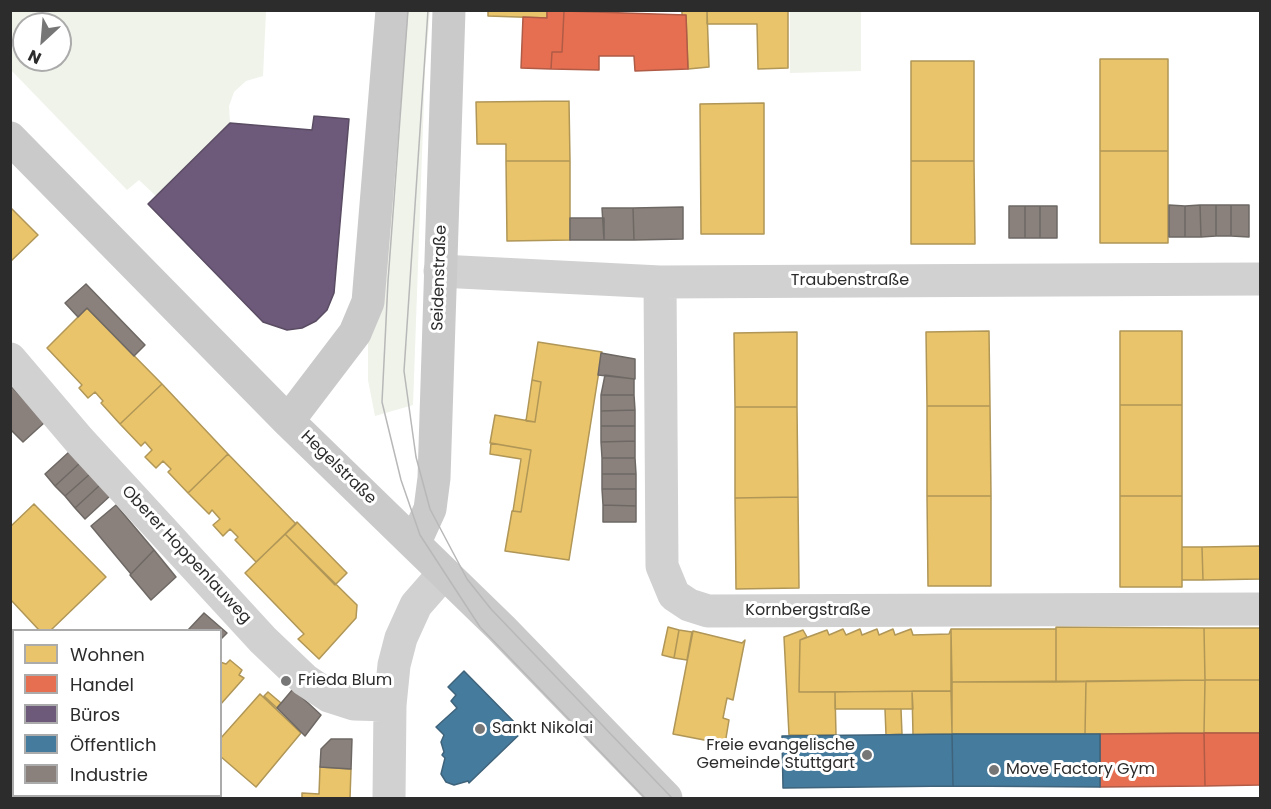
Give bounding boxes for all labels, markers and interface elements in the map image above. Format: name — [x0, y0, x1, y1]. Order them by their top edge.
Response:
north arrow — [12, 12, 72, 72]
text: N — [24, 44, 45, 70]
street label: Seidenstraße — [429, 225, 451, 331]
street label: Traubenstraße — [791, 271, 909, 291]
street label: Hegelstraße — [296, 427, 380, 509]
street label: Oberer Hoppenlauweg — [117, 482, 255, 628]
street label: Kornbergstraße — [745, 601, 871, 621]
legend — [12, 629, 222, 797]
text: Wohnen — [70, 642, 145, 667]
place label: Frieda Blum — [298, 671, 392, 691]
text: Handel — [70, 672, 134, 697]
marker: Frieda Blum — [279, 674, 293, 688]
text: Büros — [70, 702, 120, 727]
place label: Sankt Nikolai — [492, 719, 593, 739]
marker: Sankt Nikolai — [473, 722, 487, 736]
text: Öffentlich — [70, 732, 157, 757]
place label: Freie evangelische Gemeinde Stuttgart — [697, 736, 855, 774]
marker: Freie evangelische Gemeinde Stuttgart — [860, 748, 874, 762]
place label: Move Factory Gym — [1006, 760, 1155, 780]
text: Industrie — [70, 762, 148, 787]
marker: Move Factory Gym — [987, 763, 1001, 777]

